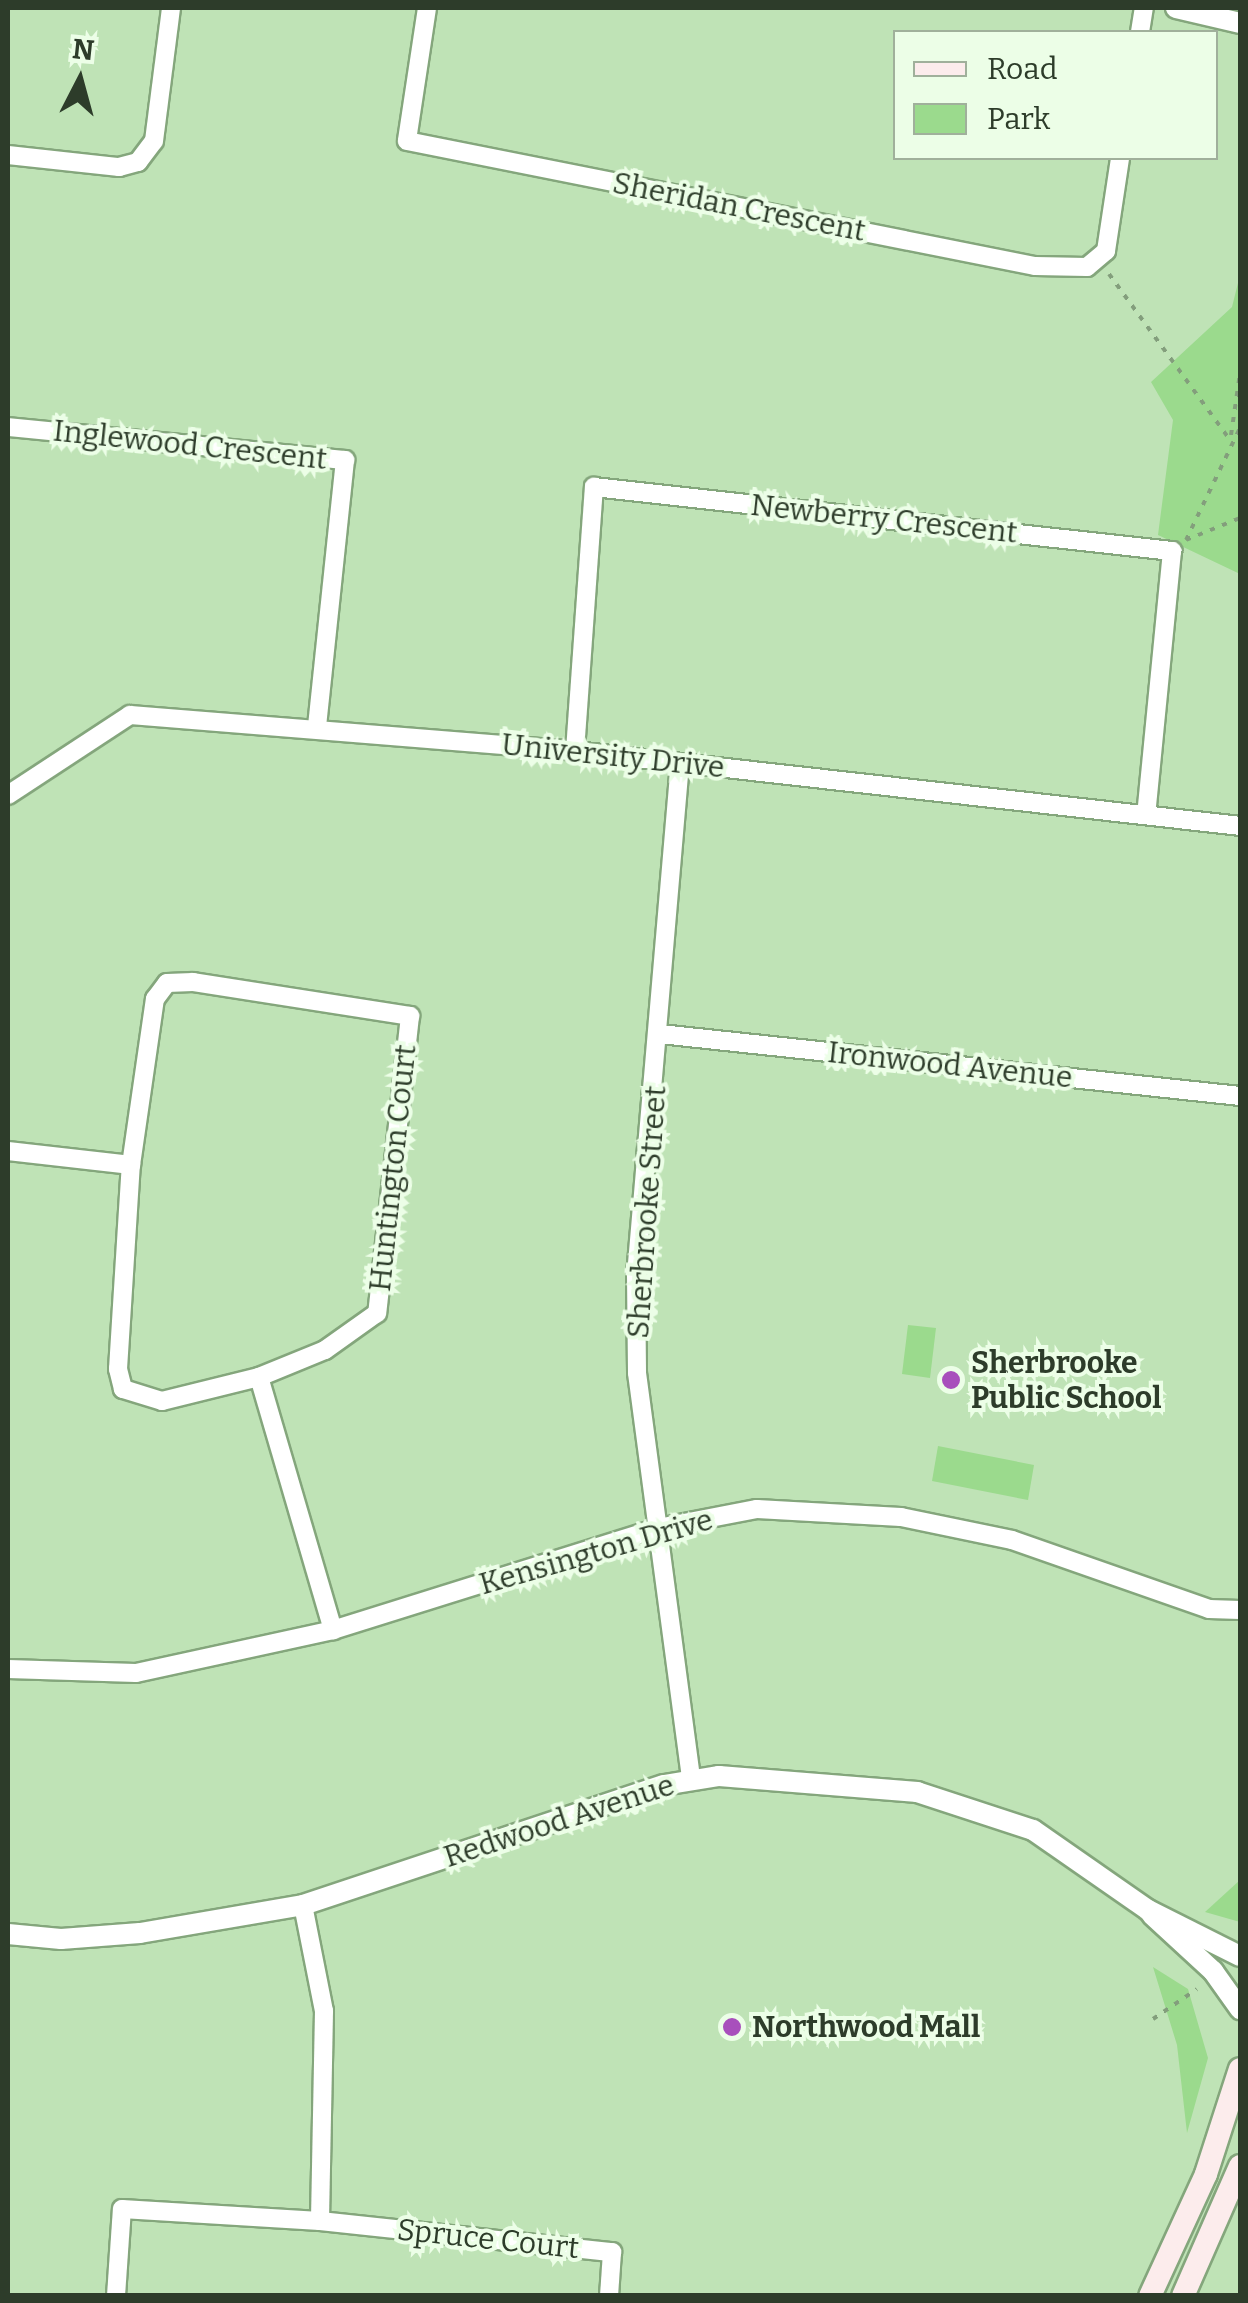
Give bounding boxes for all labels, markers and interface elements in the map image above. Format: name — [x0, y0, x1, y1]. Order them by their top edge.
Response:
north arrow — [30, 30, 130, 130]
legend — [893, 30, 1218, 160]
text: N — [71, 32, 96, 67]
text: Road — [987, 51, 1058, 87]
text: Park — [987, 101, 1050, 137]
street label: Sheridan Crescent — [610, 165, 868, 249]
street label: Inglewood Crescent — [51, 413, 329, 477]
street label: Newberry Crescent — [749, 487, 1019, 551]
street label: University Drive — [500, 726, 726, 786]
street label: Ironwood Avenue — [826, 1034, 1074, 1096]
street label: Huntington Court — [362, 1043, 424, 1293]
street label: Sherbrooke Street — [620, 1084, 674, 1340]
place label: Sherbrooke Public School — [971, 1345, 1161, 1416]
marker: Sherbrooke Public School — [940, 1369, 962, 1391]
street label: Kensington Drive — [475, 1502, 717, 1602]
street label: Redwood Avenue — [439, 1767, 679, 1875]
place label: Northwood Mall — [752, 2009, 980, 2045]
marker: Northwood Mall — [721, 2016, 743, 2038]
street label: Spruce Court — [395, 2212, 581, 2266]

